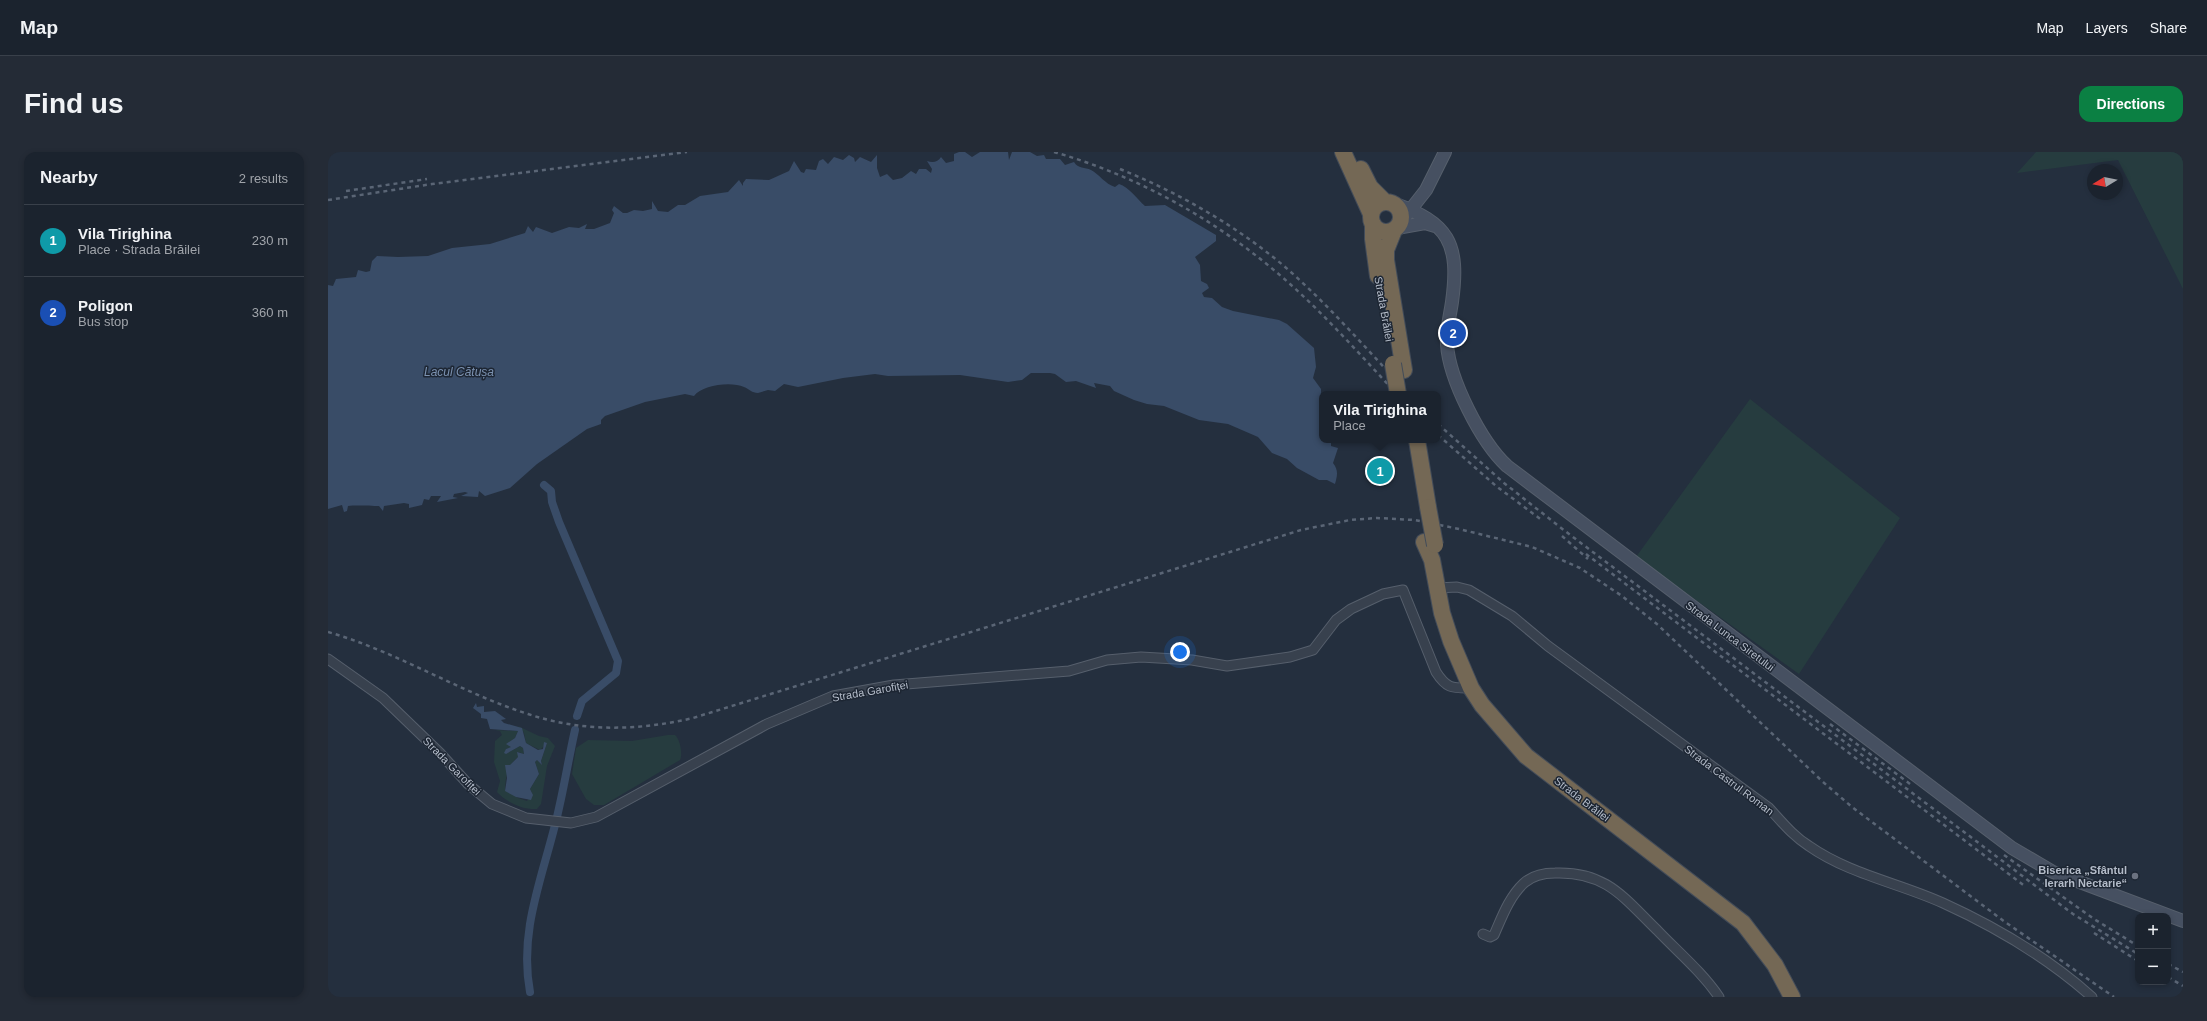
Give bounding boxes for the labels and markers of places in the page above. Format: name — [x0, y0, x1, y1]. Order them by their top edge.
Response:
pin: 2 — [1440, 318, 1466, 348]
pin: 1 — [1367, 456, 1393, 486]
place label: Biserica „Sfântul Ierarh Nectarie“ — [2038, 864, 2127, 889]
marker: Biserica „Sfântul Ierarh Nectarie“ — [2130, 871, 2140, 881]

